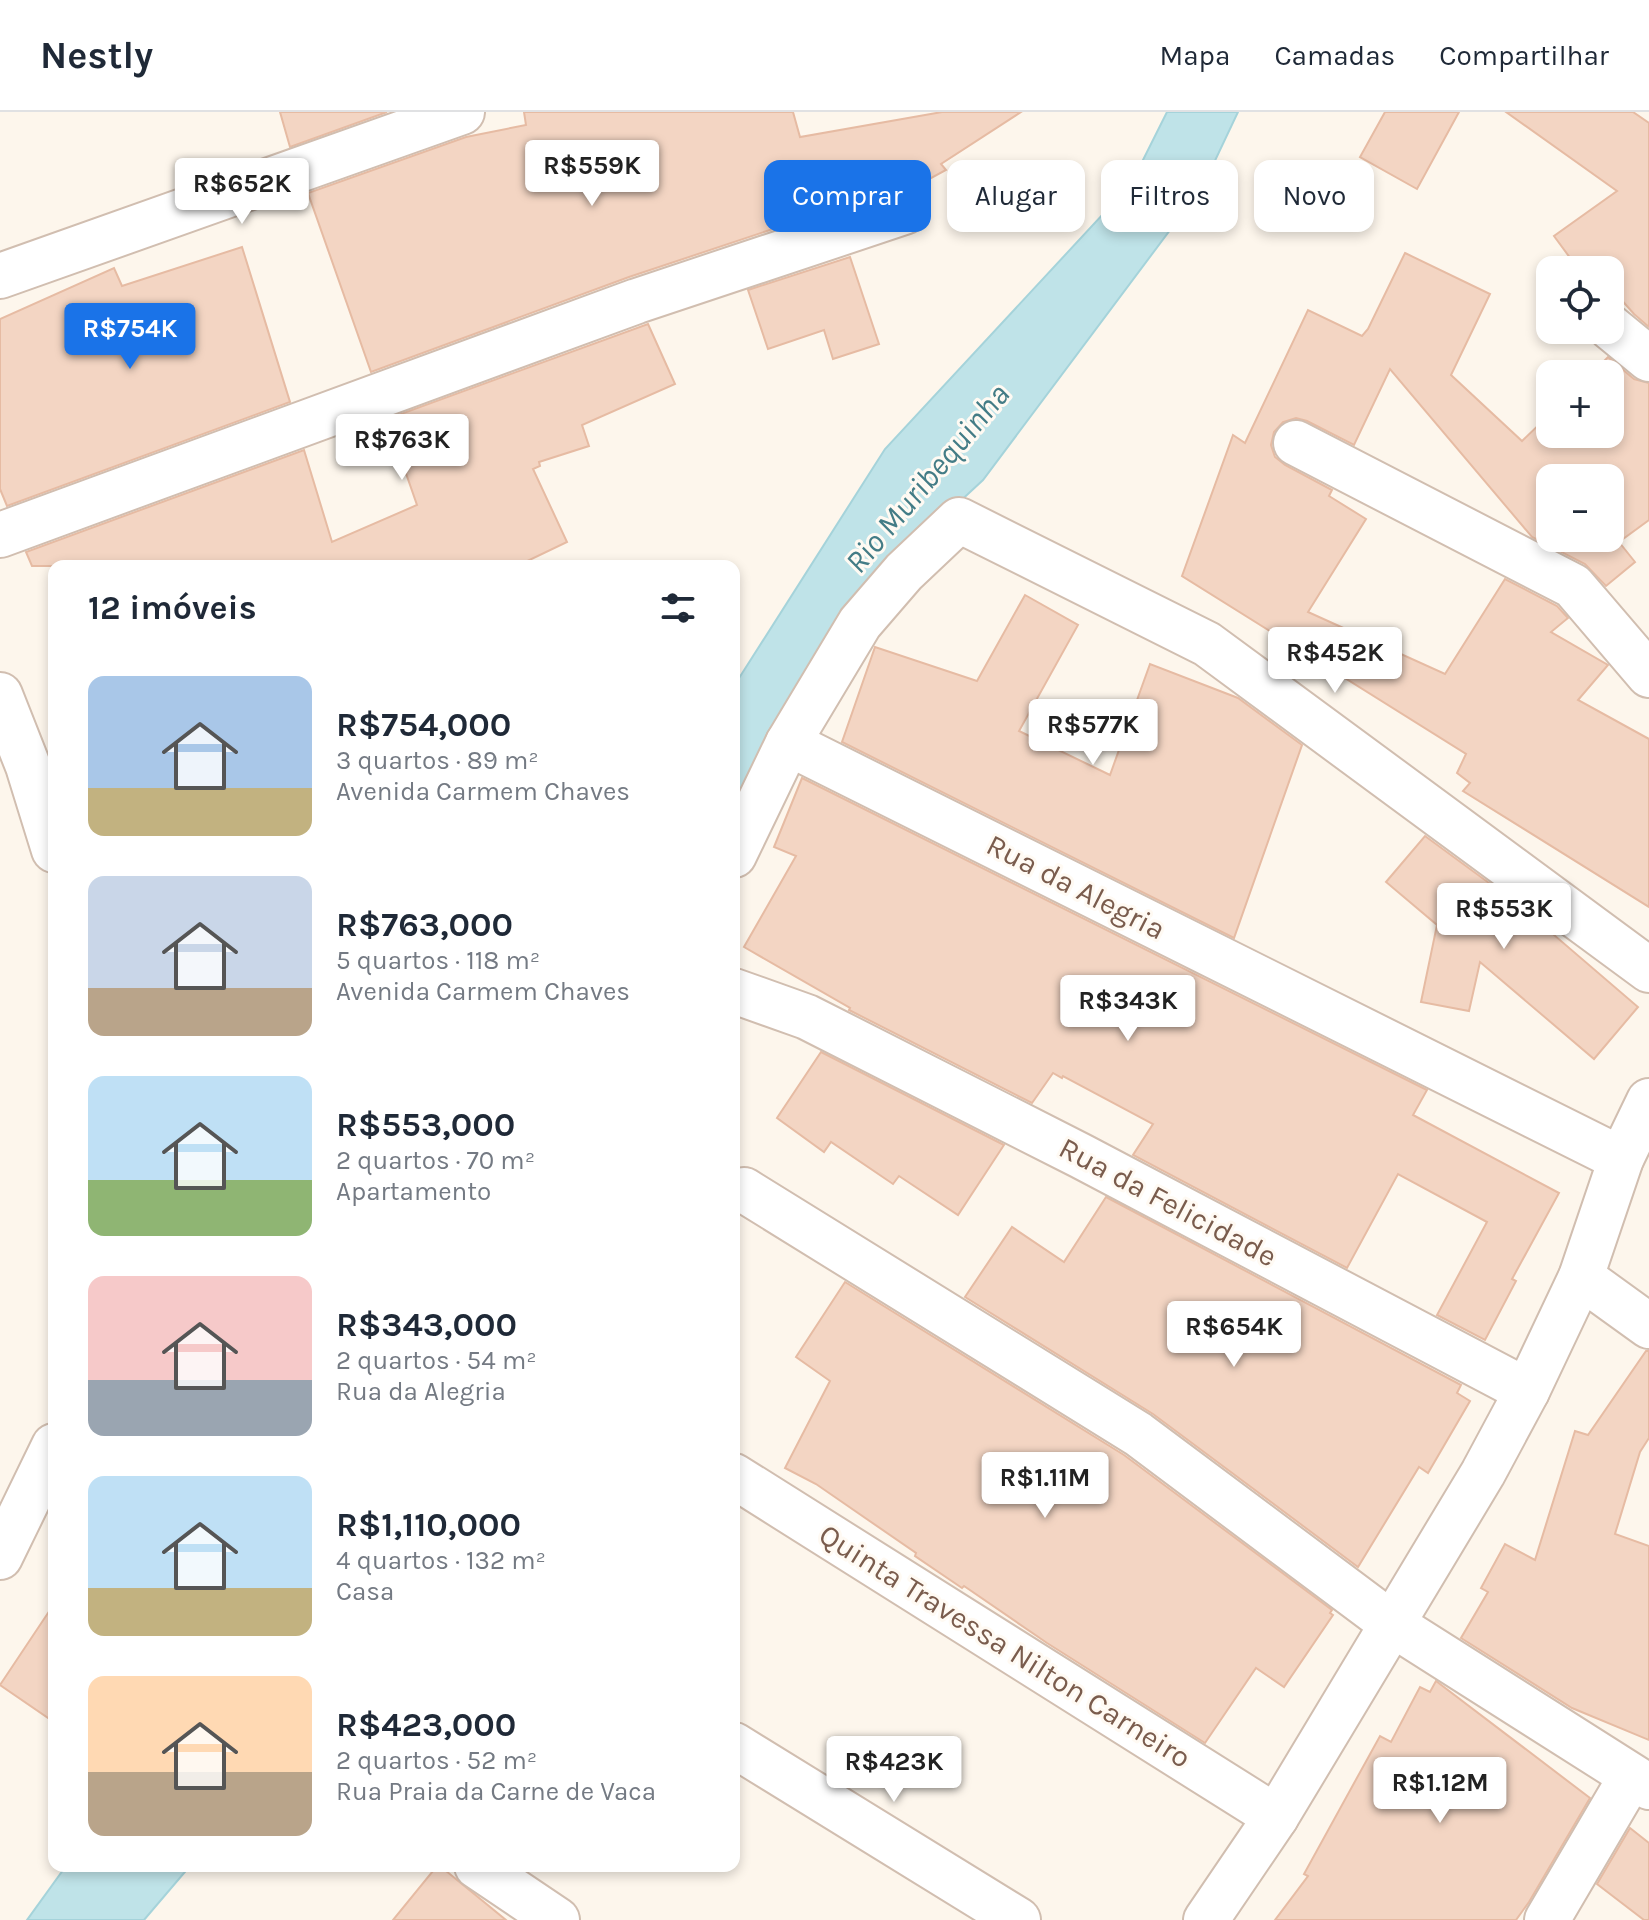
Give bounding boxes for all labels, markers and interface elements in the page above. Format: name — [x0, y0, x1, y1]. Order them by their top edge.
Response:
text: Nestly — [40, 33, 153, 78]
text: Mapa — [1159, 39, 1230, 72]
text: Camadas — [1274, 39, 1395, 72]
text: Compartilhar — [1439, 39, 1609, 72]
pin: R$559K — [527, 140, 657, 208]
text: R$559K — [543, 150, 641, 181]
pin: R$652K — [177, 158, 307, 226]
chip: Comprar — [764, 160, 931, 232]
chip: Alugar — [947, 160, 1085, 232]
chip: Filtros — [1101, 160, 1238, 232]
chip: Novo — [1254, 160, 1374, 232]
text: R$652K — [193, 168, 291, 199]
map controls — [1536, 256, 1624, 552]
button: locate — [1536, 256, 1624, 344]
pin: R$754K — [65, 303, 195, 371]
text: R$754K — [82, 313, 178, 344]
button: + — [1536, 360, 1624, 448]
water label: Rio Muribequinha — [837, 376, 1017, 580]
pin: R$763K — [337, 414, 467, 482]
text: R$763K — [354, 424, 450, 455]
button: − — [1536, 464, 1624, 552]
icon: filters — [656, 586, 700, 630]
text: 12 imóveis — [88, 588, 257, 628]
pin: R$452K — [1270, 627, 1400, 695]
text: R$452K — [1286, 637, 1384, 668]
pin: R$577K — [1028, 699, 1158, 767]
text: R$754,000 — [336, 705, 511, 745]
icon: home — [152, 708, 248, 804]
text: R$577K — [1047, 709, 1139, 740]
text: 3 quartos · 89 m² — [336, 745, 539, 776]
text: Avenida Carmem Chaves — [336, 776, 630, 807]
street label: Rua da Alegria — [981, 826, 1171, 948]
pin: R$553K — [1439, 883, 1569, 951]
text: R$553K — [1455, 893, 1553, 924]
text: R$763,000 — [336, 905, 513, 945]
icon: home — [152, 908, 248, 1004]
text: 5 quartos · 118 m² — [336, 945, 540, 976]
pin: R$343K — [1063, 975, 1193, 1043]
text: Avenida Carmem Chaves — [336, 976, 630, 1007]
text: R$343K — [1078, 985, 1178, 1016]
text: R$553,000 — [336, 1105, 515, 1145]
icon: home — [152, 1108, 248, 1204]
street label: Rua da Felicidade — [1053, 1130, 1283, 1274]
text: 2 quartos · 70 m² — [336, 1145, 535, 1176]
text: Apartamento — [336, 1176, 491, 1207]
pin: R$654K — [1169, 1301, 1299, 1369]
text: R$343,000 — [336, 1305, 517, 1345]
icon: home — [152, 1308, 248, 1404]
text: R$654K — [1185, 1311, 1283, 1342]
text: 2 quartos · 54 m² — [336, 1345, 537, 1376]
text: Rua da Alegria — [336, 1376, 506, 1407]
pin: R$1.11M — [971, 1452, 1119, 1520]
text: R$1.11M — [1000, 1462, 1090, 1493]
text: R$1,110,000 — [336, 1505, 521, 1545]
icon: home — [152, 1508, 248, 1604]
street label: Quinta Travessa Nilton Carneiro — [812, 1516, 1198, 1776]
text: 4 quartos · 132 m² — [336, 1545, 546, 1576]
text: Casa — [336, 1576, 394, 1607]
text: R$423,000 — [336, 1705, 516, 1745]
icon: home — [152, 1708, 248, 1804]
pin: R$423K — [829, 1736, 959, 1804]
text: 2 quartos · 52 m² — [336, 1745, 537, 1776]
text: R$423K — [844, 1746, 944, 1777]
pin: R$1.12M — [1366, 1757, 1514, 1825]
text: R$1.12M — [1391, 1767, 1489, 1798]
text: Rua Praia da Carne de Vaca — [336, 1776, 656, 1807]

